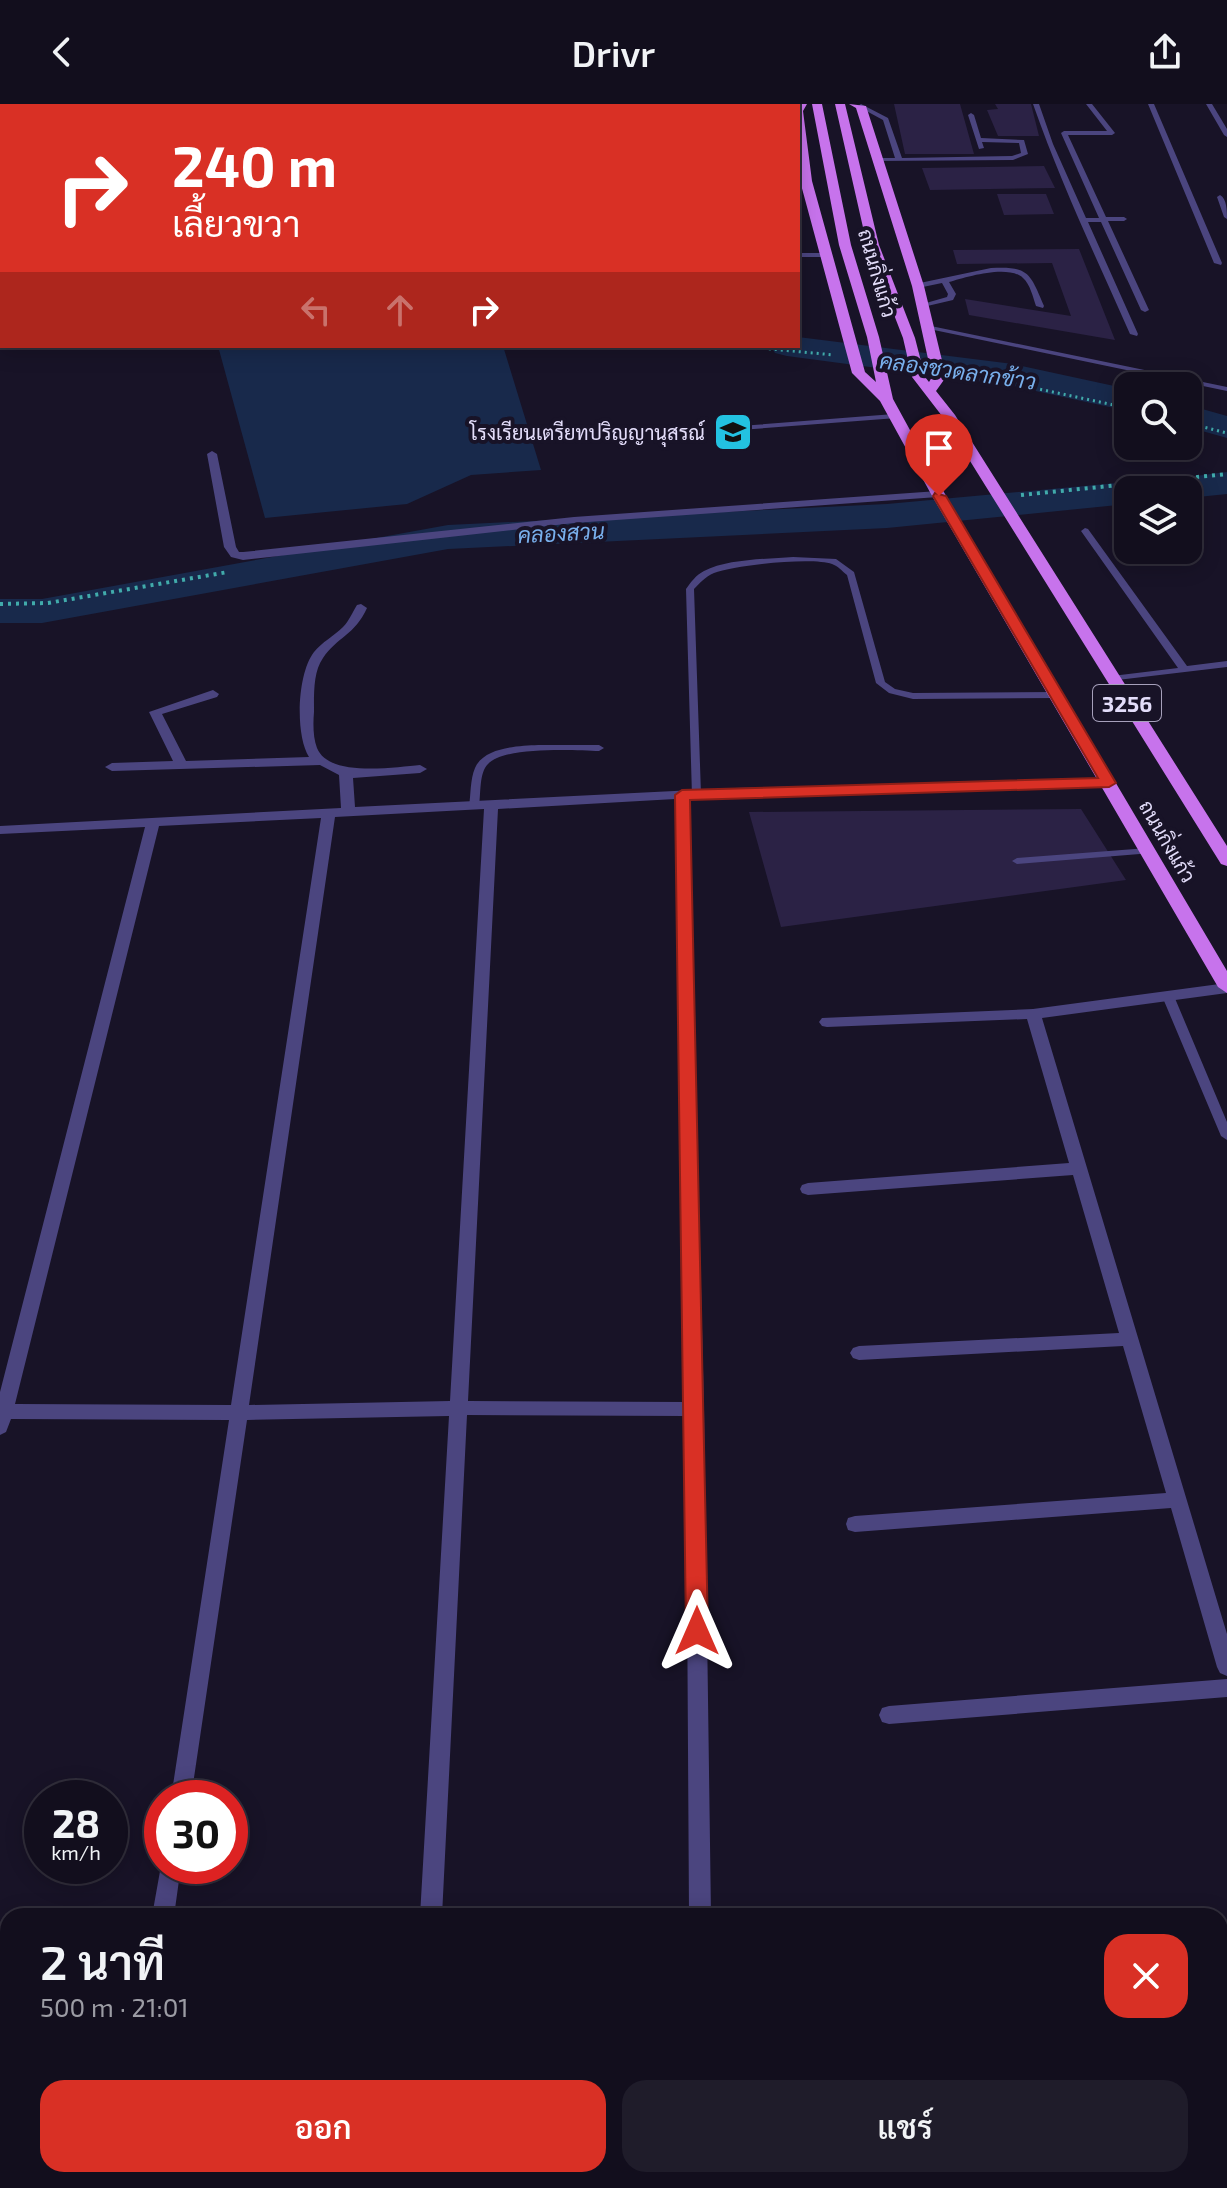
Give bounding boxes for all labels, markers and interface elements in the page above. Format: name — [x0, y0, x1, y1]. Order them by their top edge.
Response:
icon: back — [40, 30, 84, 74]
icon: share — [1143, 30, 1187, 74]
text: Drivr — [572, 31, 655, 74]
text: 240 m — [172, 131, 337, 198]
icon: right — [40, 136, 144, 240]
text: เลี้ยวขวา — [172, 201, 300, 244]
street label: ถนนกิ่งแก้ว — [854, 225, 905, 320]
icon: left — [294, 288, 338, 332]
icon: ahead — [378, 288, 422, 332]
icon: right — [462, 288, 506, 332]
water label: คลองชวดลากข้าว — [878, 346, 1038, 394]
map controls — [1114, 372, 1202, 564]
button: search — [1114, 372, 1202, 460]
school or university icon: โรงเรียนเตรียทปริญญานุสรณ์ — [712, 411, 754, 453]
pin — [905, 414, 973, 496]
place label: โรงเรียนเตรียทปริญญานุสรณ์ — [469, 419, 705, 447]
icon: arrive — [917, 426, 961, 470]
button: layers — [1114, 476, 1202, 564]
water label: คลองสวน — [517, 517, 605, 547]
road number: 3256 — [1093, 685, 1161, 721]
street label: ถนนกิ่งแก้ว — [1135, 794, 1204, 886]
position arrow — [655, 1589, 739, 1673]
speed limit sign: 30 — [144, 1780, 248, 1884]
text: 28 — [52, 1798, 100, 1846]
text: km/h — [51, 1840, 101, 1864]
text: 2 นาที — [40, 1932, 165, 1990]
button: close — [1104, 1934, 1188, 2018]
text: 500 m · 21:01 — [40, 1991, 189, 2022]
button: ออก — [40, 2080, 606, 2172]
button: แชร์ — [622, 2080, 1188, 2172]

